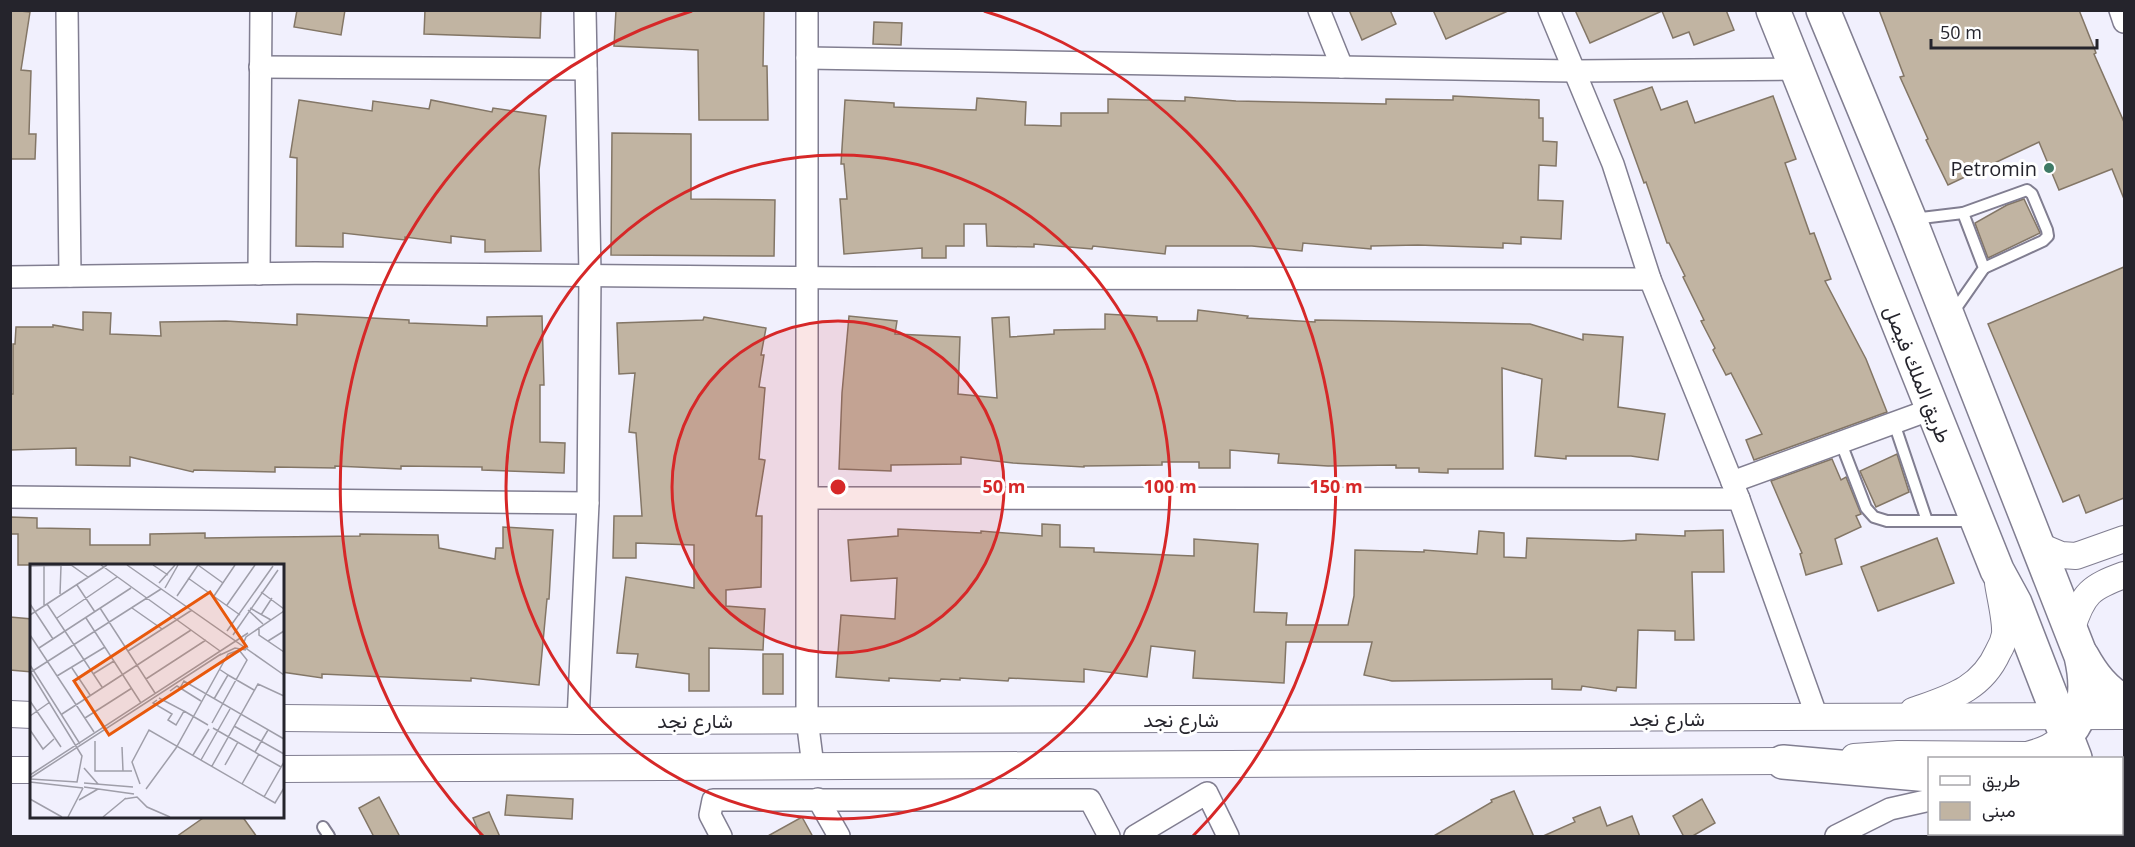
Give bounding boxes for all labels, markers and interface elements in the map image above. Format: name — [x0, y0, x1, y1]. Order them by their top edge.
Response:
scale bar — [1931, 12, 2098, 50]
text: 50 m — [1940, 20, 1982, 44]
place label: Petromin — [1951, 155, 2037, 182]
marker: Petromin — [2042, 161, 2056, 175]
street label: طريق الملك فيصل — [1878, 301, 1958, 447]
text: 50 m — [983, 474, 1025, 498]
text: 100 m — [1143, 474, 1197, 498]
text: 150 m — [1309, 474, 1363, 498]
centre of rings — [828, 477, 848, 497]
inset map — [30, 564, 284, 817]
street label: شارع نجد — [1629, 705, 1705, 733]
street label: شارع نجد — [1143, 706, 1219, 734]
street label: شارع نجد — [657, 707, 733, 735]
legend — [1928, 757, 2123, 835]
text: طريق — [1982, 768, 2020, 792]
text: مبنى — [1982, 798, 2016, 822]

